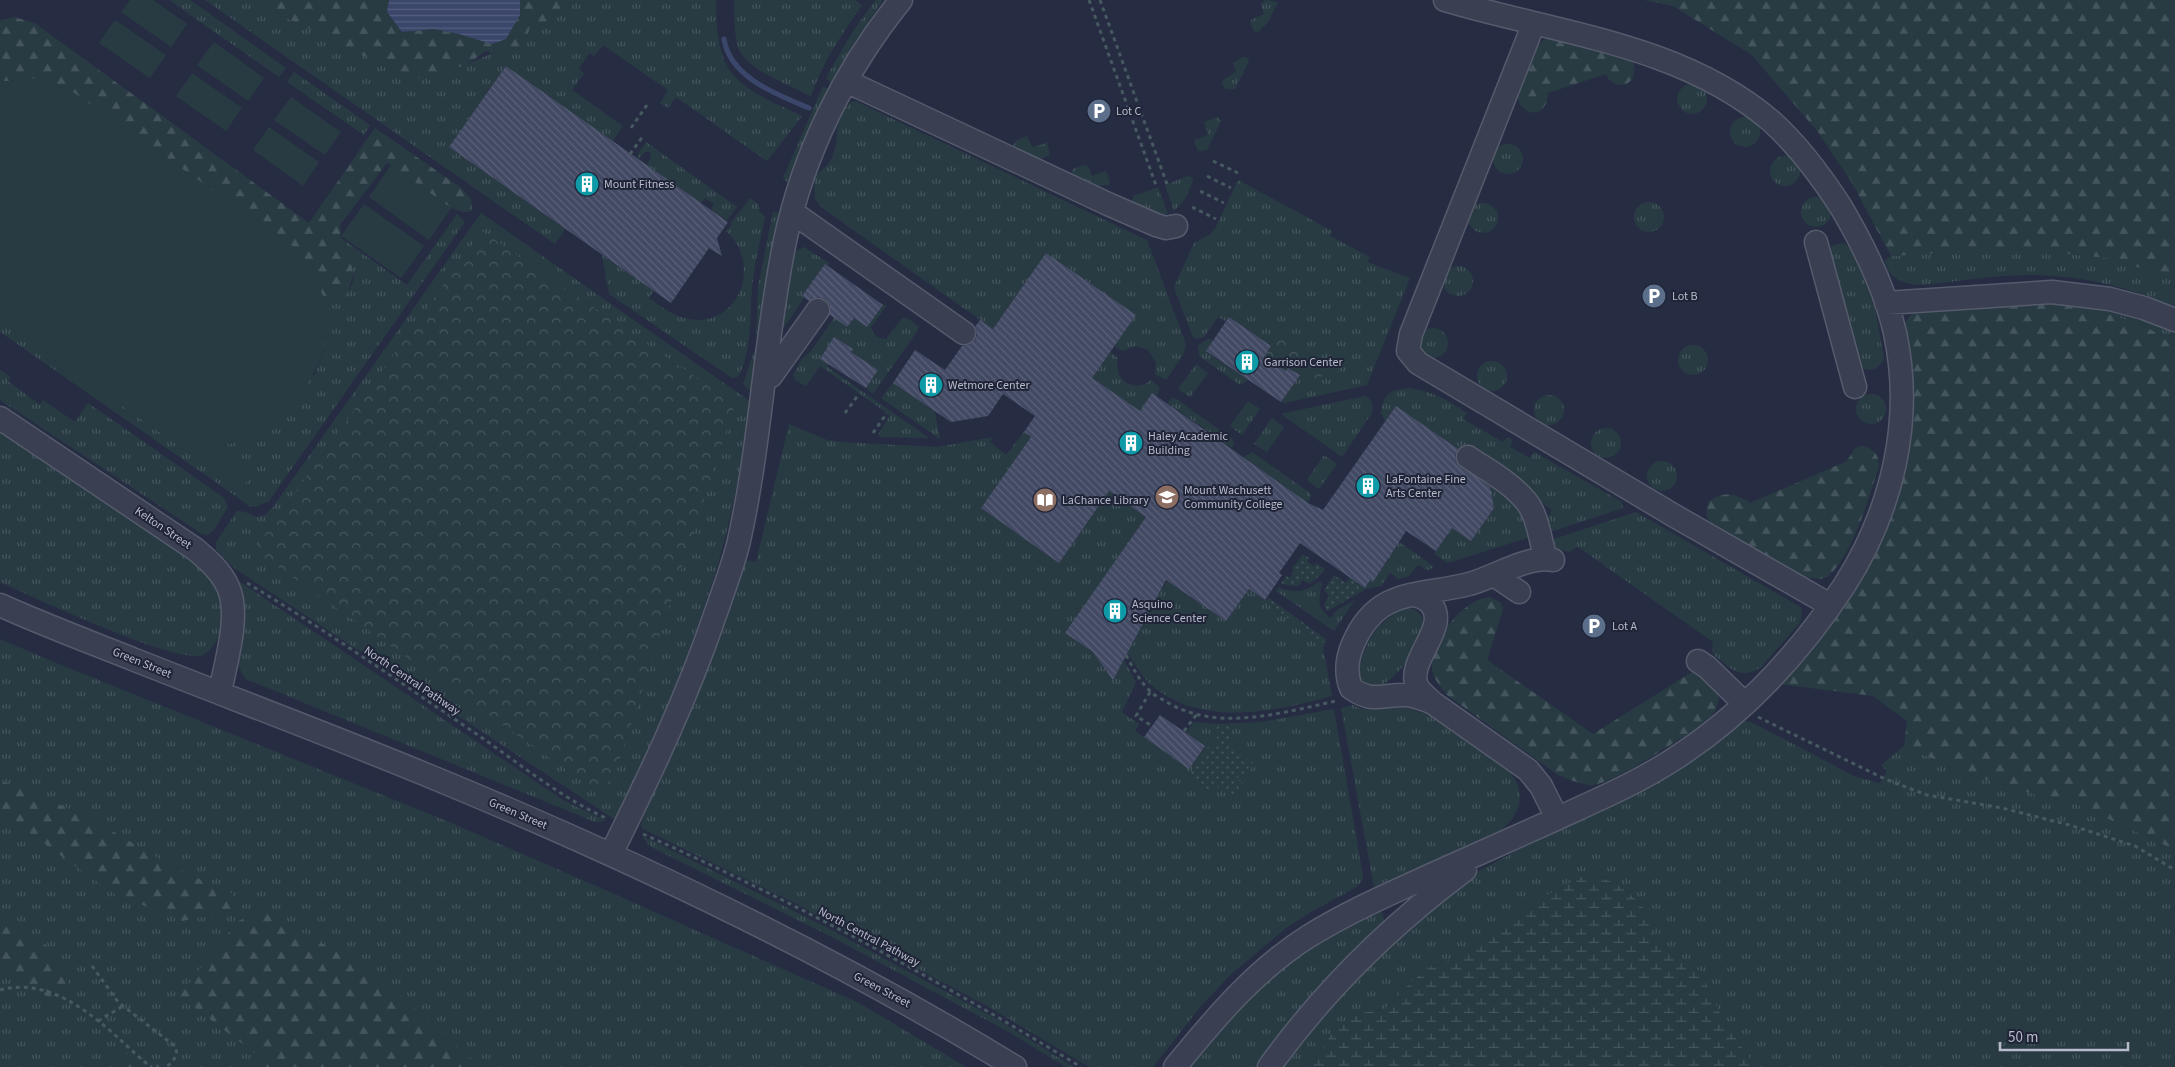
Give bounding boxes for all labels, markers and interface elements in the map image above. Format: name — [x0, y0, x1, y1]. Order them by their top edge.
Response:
parking icon: Lot C — [1086, 98, 1112, 124]
place label: Lot C — [1116, 103, 1141, 120]
building icon: Mount Fitness — [574, 171, 600, 197]
place label: Mount Fitness — [604, 176, 674, 193]
parking icon: Lot B — [1641, 283, 1667, 309]
place label: Lot B — [1672, 288, 1698, 305]
building icon: Garrison Center — [1234, 349, 1260, 375]
place label: Garrison Center — [1264, 354, 1343, 371]
building icon: Wetmore Center — [918, 372, 944, 398]
place label: Wetmore Center — [948, 377, 1030, 394]
place label: Haley Academic Building — [1148, 428, 1228, 459]
building icon: Haley Academic Building — [1118, 430, 1144, 456]
place label: LaFontaine Fine Arts Center — [1386, 471, 1466, 502]
building icon: LaFontaine Fine Arts Center — [1355, 473, 1381, 499]
place label: Mount Wachusett Community College — [1184, 482, 1283, 513]
school or university icon: Mount Wachusett Community College — [1154, 484, 1180, 510]
library icon: LaChance Library — [1032, 487, 1058, 513]
place label: LaChance Library — [1062, 492, 1149, 509]
street label: Kelton Street — [131, 503, 195, 553]
place label: Asquino Science Center — [1132, 596, 1207, 627]
building icon: Asquino Science Center — [1102, 598, 1128, 624]
parking icon: Lot A — [1581, 613, 1607, 639]
place label: Lot A — [1612, 618, 1637, 635]
street label: North Central Pathway — [360, 642, 464, 720]
street label: Green Street — [110, 643, 174, 683]
street label: Green Street — [486, 794, 550, 834]
street label: North Central Pathway — [815, 903, 923, 971]
street label: Green Street — [850, 968, 914, 1012]
scale bar — [2000, 1020, 2128, 1052]
text: 50 m — [2008, 1027, 2038, 1048]

